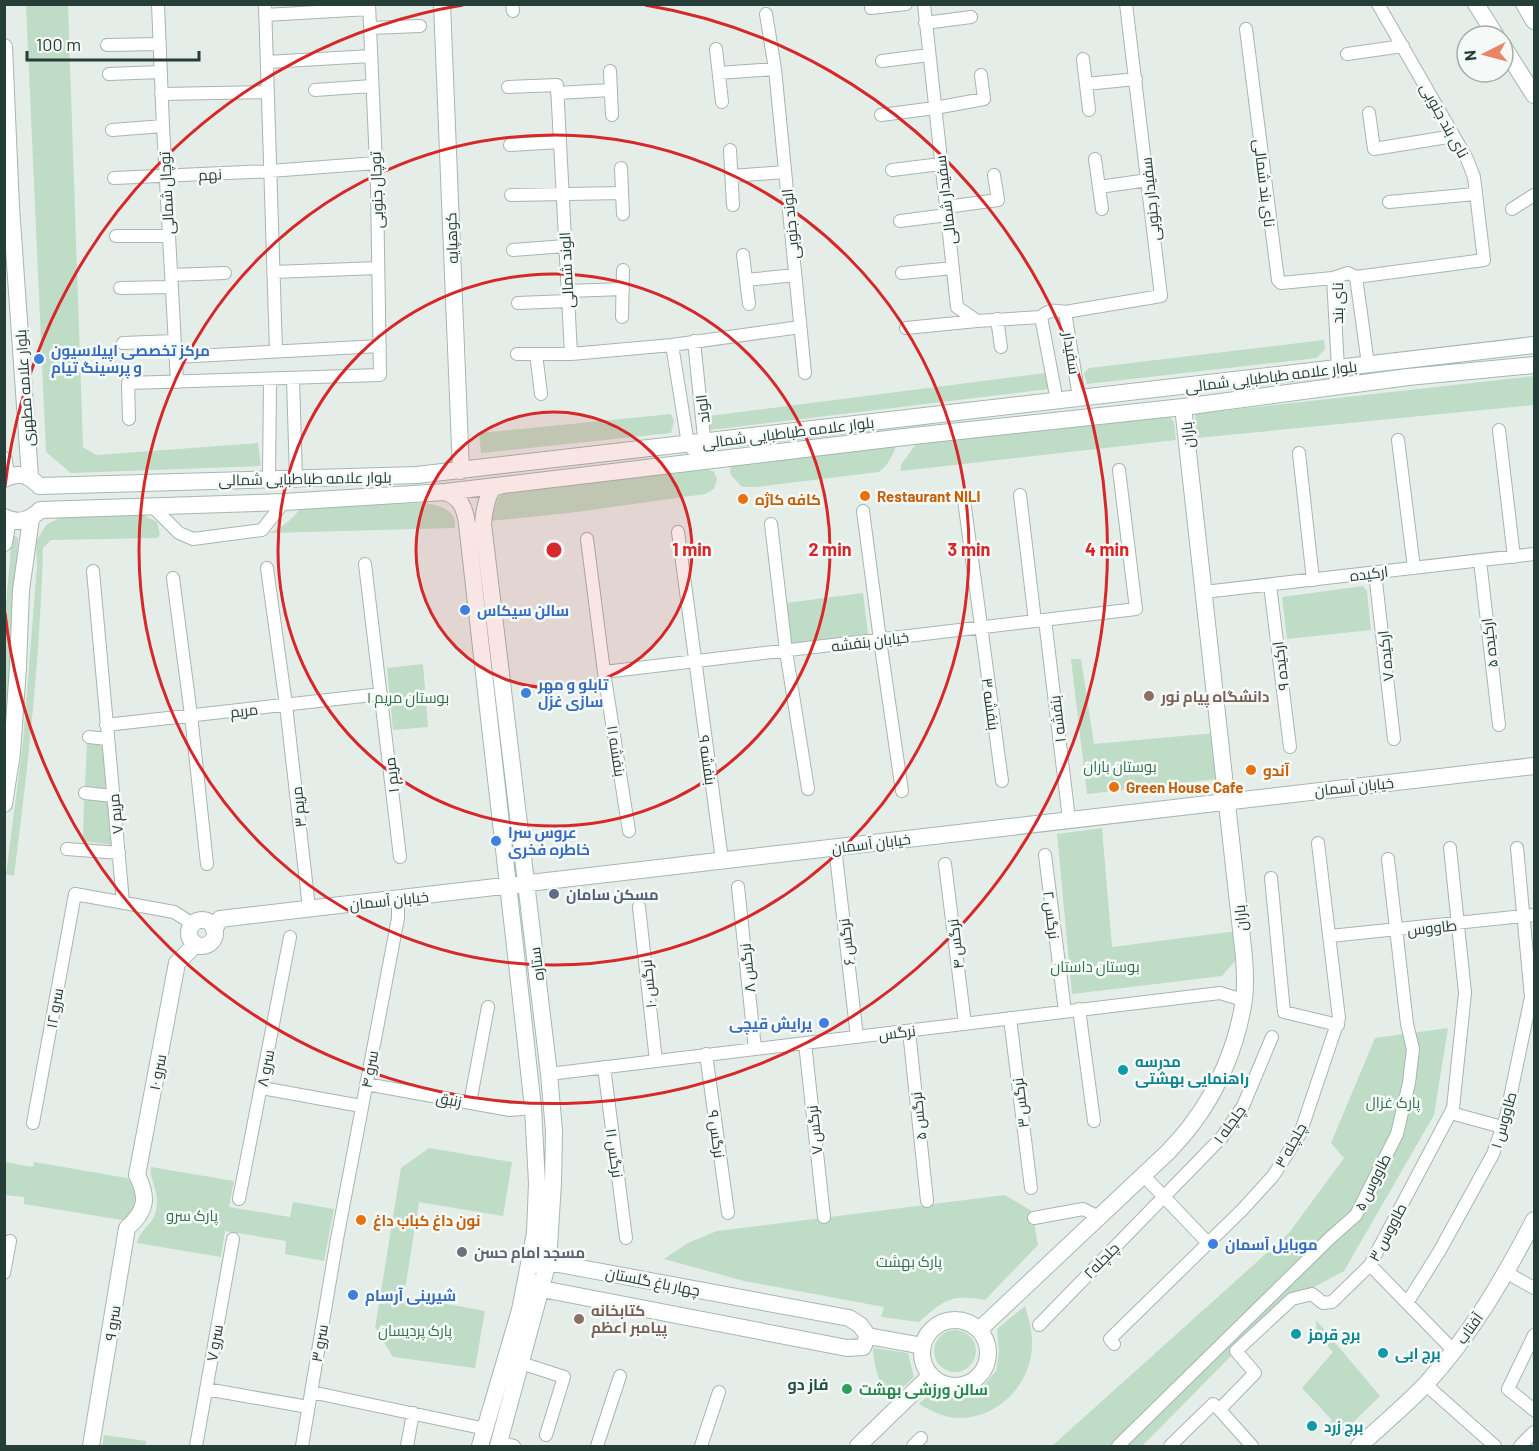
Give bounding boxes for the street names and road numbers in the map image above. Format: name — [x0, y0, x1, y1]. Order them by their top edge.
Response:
street label: نای بند جنوبی — [1415, 79, 1473, 162]
street label: نای بند شمالی — [1249, 138, 1279, 228]
street label: توچال شمالی — [155, 151, 179, 235]
street label: توچال جنوبی — [366, 151, 388, 229]
street label: سفیدار شمالی — [931, 154, 961, 246]
street label: سفیدار جنوبی — [1137, 156, 1165, 242]
street label: نهم — [198, 164, 222, 186]
street label: الوند جنوبی — [777, 188, 805, 260]
street label: کوهپایه — [441, 212, 463, 264]
street label: الوند شمالی — [555, 231, 579, 309]
street label: نای بند — [1328, 282, 1348, 324]
street label: بلوار علامه مطهری — [11, 329, 39, 447]
street label: سفیدار — [1059, 330, 1084, 376]
street label: بلوار علامه طباطبایی شمالی — [1184, 357, 1358, 397]
street label: الوند — [691, 393, 714, 424]
street label: بلوار علامه طباطبایی شمالی — [701, 413, 875, 453]
street label: باران — [1177, 421, 1199, 449]
street label: بلوار علامه طباطبایی شمالی — [218, 467, 392, 491]
street label: ارکیده — [1349, 562, 1389, 585]
street label: ارکیده ۵ — [1477, 617, 1502, 669]
street label: خیابان بنفشه — [830, 627, 910, 657]
street label: ارکیده ۷ — [1373, 630, 1398, 682]
street label: ارکیده ۹ — [1268, 640, 1293, 692]
street label: بنفشه ۳ — [978, 677, 1004, 731]
street label: بنفشه ۱ — [1045, 694, 1069, 744]
street label: مریم — [229, 700, 259, 722]
street label: بنفشه ۱۱ — [604, 724, 630, 778]
street label: بنفشه ۹ — [696, 734, 720, 786]
street label: مریم ۱ — [380, 756, 404, 794]
street label: خیابان آسمان — [1313, 773, 1395, 801]
street label: مریم ۳ — [287, 785, 311, 828]
street label: مریم ۷ — [104, 793, 128, 835]
street label: خیابان آسمان — [830, 829, 912, 859]
street label: خیابان آسمان — [348, 887, 430, 915]
street label: نرگس ۲ — [1038, 890, 1064, 940]
street label: باران — [1230, 904, 1252, 932]
street label: طاووس — [1406, 915, 1458, 941]
street label: نرگس ۶ — [834, 917, 860, 967]
street label: نرگس ۴ — [943, 918, 969, 970]
street label: نرگس ۸ — [735, 942, 761, 994]
street label: ستاره — [525, 946, 548, 982]
street label: نرگس ۱۰ — [637, 959, 661, 1009]
street label: سرو ۱۲ — [42, 987, 67, 1030]
street label: نرگس — [877, 1021, 917, 1045]
street label: سرو ۸ — [253, 1048, 278, 1088]
street label: سرو ۴ — [357, 1049, 382, 1089]
street label: سرو ۱۰ — [145, 1053, 170, 1092]
street label: نرگس ۳ — [1008, 1077, 1034, 1129]
street label: زنبق — [434, 1088, 463, 1112]
street label: طاووس ۱ — [1486, 1090, 1522, 1151]
street label: نرگس ۵ — [907, 1091, 931, 1141]
street label: چلچله ۱ — [1209, 1101, 1251, 1148]
street label: نرگس ۷ — [802, 1104, 828, 1156]
street label: نرگس ۹ — [703, 1109, 729, 1159]
street label: چلچله ۳ — [1270, 1119, 1311, 1172]
street label: نرگس ۱۱ — [601, 1127, 627, 1179]
street label: طاووس ۵ — [1350, 1151, 1396, 1214]
street label: طاووس ۳ — [1364, 1200, 1412, 1265]
street label: چلچله۲ — [1080, 1238, 1124, 1283]
street label: چهار باغ گلستان — [604, 1263, 702, 1302]
street label: سرو ۹ — [100, 1304, 125, 1342]
street label: آفتاب — [1452, 1309, 1486, 1347]
street label: سرو ۷ — [202, 1323, 227, 1363]
street label: سرو ۳ — [307, 1323, 332, 1363]

